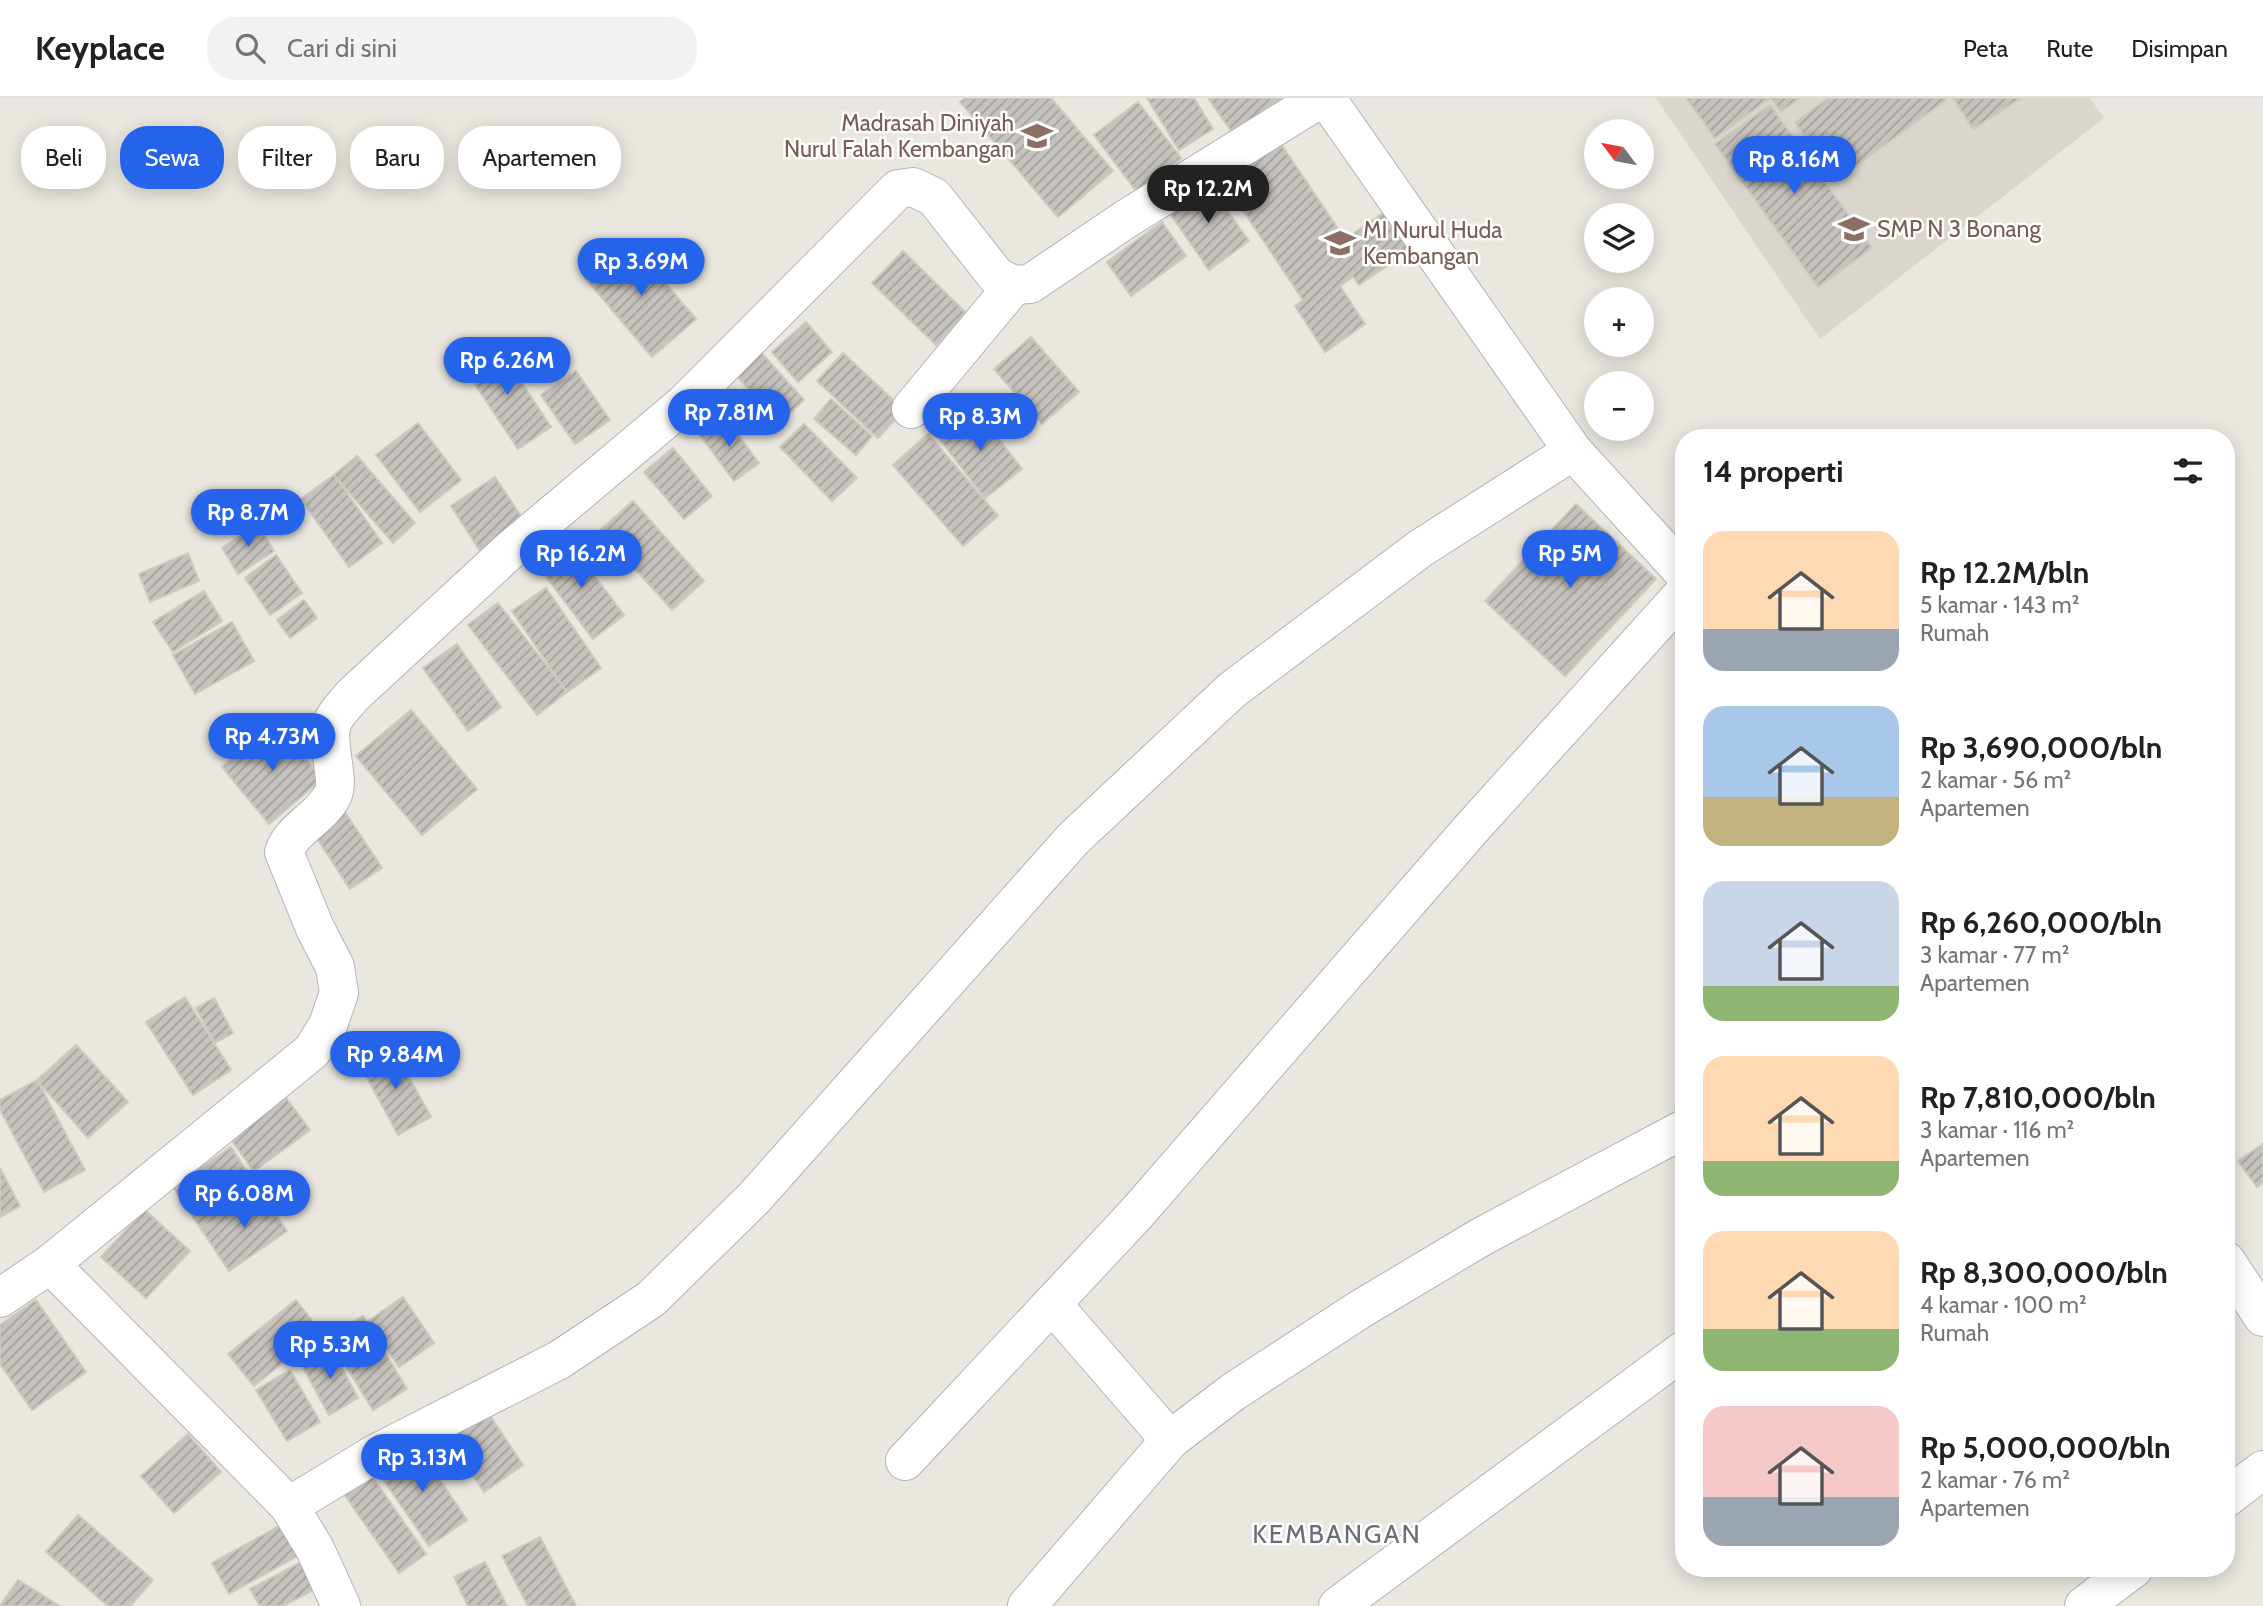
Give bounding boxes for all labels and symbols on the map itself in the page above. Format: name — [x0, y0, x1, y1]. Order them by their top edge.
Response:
place label: Madrasah Diniyah Nurul Falah Kembangan — [784, 109, 1014, 163]
school or university icon: Madrasah Diniyah Nurul Falah Kembangan — [1020, 119, 1054, 153]
north arrow — [1584, 119, 1654, 189]
pin: Rp 8.16M — [1722, 136, 1866, 196]
pin: Rp 12.2M — [1136, 166, 1280, 225]
school or university icon: SMP N 3 Bonang — [1837, 212, 1871, 246]
place label: SMP N 3 Bonang — [1877, 215, 2041, 243]
place label: MI Nurul Huda Kembangan — [1363, 216, 1502, 270]
school or university icon: MI Nurul Huda Kembangan — [1323, 226, 1357, 260]
pin: Rp 3.69M — [569, 238, 713, 298]
pin: Rp 6.26M — [435, 338, 579, 397]
pin: Rp 7.81M — [657, 390, 801, 449]
pin: Rp 8.3M — [915, 394, 1045, 453]
pin: Rp 8.7M — [183, 490, 313, 549]
pin: Rp 16.2M — [509, 531, 653, 590]
pin: Rp 5M — [1521, 531, 1619, 590]
pin: Rp 4.73M — [200, 714, 344, 773]
pin: Rp 9.84M — [323, 1032, 467, 1091]
pin: Rp 6.08M — [172, 1170, 316, 1230]
pin: Rp 5.3M — [265, 1322, 395, 1381]
pin: Rp 3.13M — [350, 1434, 494, 1494]
district label: KEMBANGAN — [1252, 1518, 1422, 1550]

